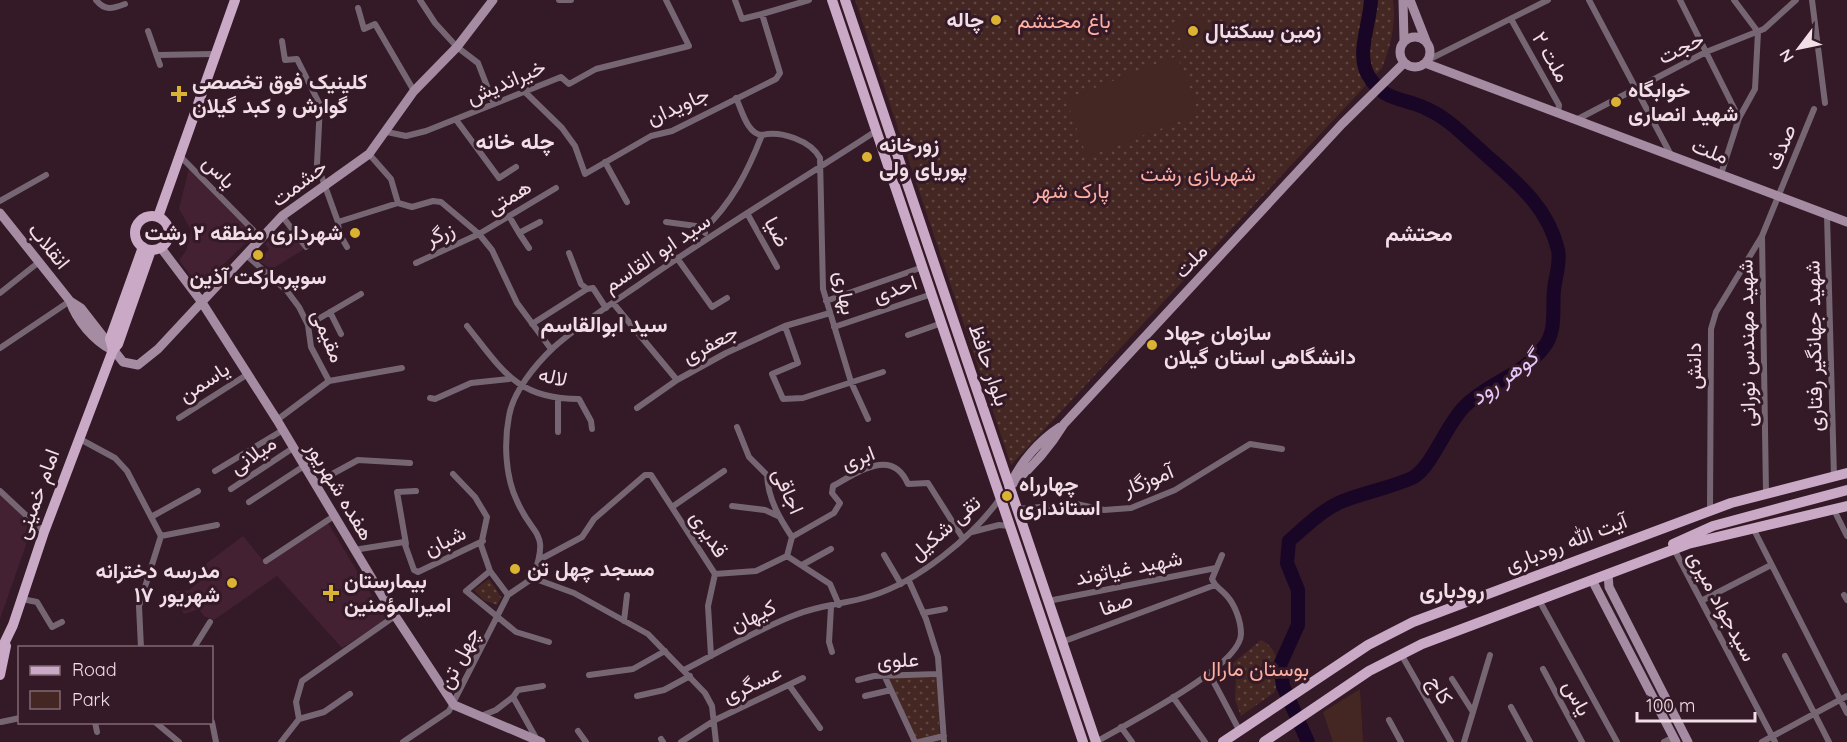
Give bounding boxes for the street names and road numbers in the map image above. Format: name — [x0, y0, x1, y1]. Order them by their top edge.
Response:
street label: حجت — [1653, 25, 1708, 69]
street label: ملت ۲ — [1527, 27, 1577, 86]
street label: خیراندیش — [462, 53, 550, 110]
street label: جاویدان — [642, 80, 713, 131]
street label: صدف — [1759, 120, 1801, 173]
street label: ملت — [1688, 131, 1732, 169]
street label: یاس — [198, 149, 242, 194]
street label: حشمت — [265, 153, 332, 212]
street label: همتی — [481, 173, 536, 220]
street label: سید ابو القاسم — [598, 207, 716, 299]
street label: ضیا — [759, 212, 797, 251]
street label: زرگر — [420, 215, 459, 252]
street label: انقلاب — [23, 217, 76, 274]
street label: ملت — [1168, 238, 1213, 283]
street label: شهید مهندس نورانی — [1732, 259, 1761, 427]
street label: شهید جهانگیر رفتاری — [1799, 260, 1828, 432]
street label: احدی — [869, 268, 920, 308]
street label: بهاری — [828, 269, 863, 317]
street label: مقیمی — [307, 305, 351, 366]
street label: جعفری — [677, 318, 742, 369]
street label: بلوار حافظ — [963, 320, 1016, 410]
street label: دانش — [1680, 343, 1706, 389]
street label: یاسمن — [173, 355, 234, 407]
street label: لاله — [536, 360, 570, 392]
street label: میلانی — [224, 429, 281, 479]
street label: هفده شهریور — [300, 435, 381, 545]
street label: ابری — [837, 439, 879, 476]
street label: امام خمینی — [8, 445, 66, 543]
street label: آموزگار — [1117, 456, 1179, 502]
street label: اجاقی — [767, 464, 810, 518]
street label: تقی شکیل — [903, 489, 986, 565]
street label: قدیری — [684, 505, 735, 562]
street label: آیت الله رودباری — [1501, 506, 1633, 578]
street label: شبان — [419, 519, 470, 561]
street label: شهید غیاثوند — [1073, 544, 1185, 591]
street label: سیدجواد میری — [1682, 546, 1763, 666]
street label: صفا — [1095, 585, 1136, 621]
street label: کیهان — [725, 593, 780, 638]
street label: چهل تن — [432, 622, 486, 694]
street label: علوی — [877, 645, 919, 674]
street label: عسگری — [718, 658, 786, 709]
street label: کاج — [1421, 670, 1459, 710]
street label: یاس — [1558, 675, 1598, 720]

